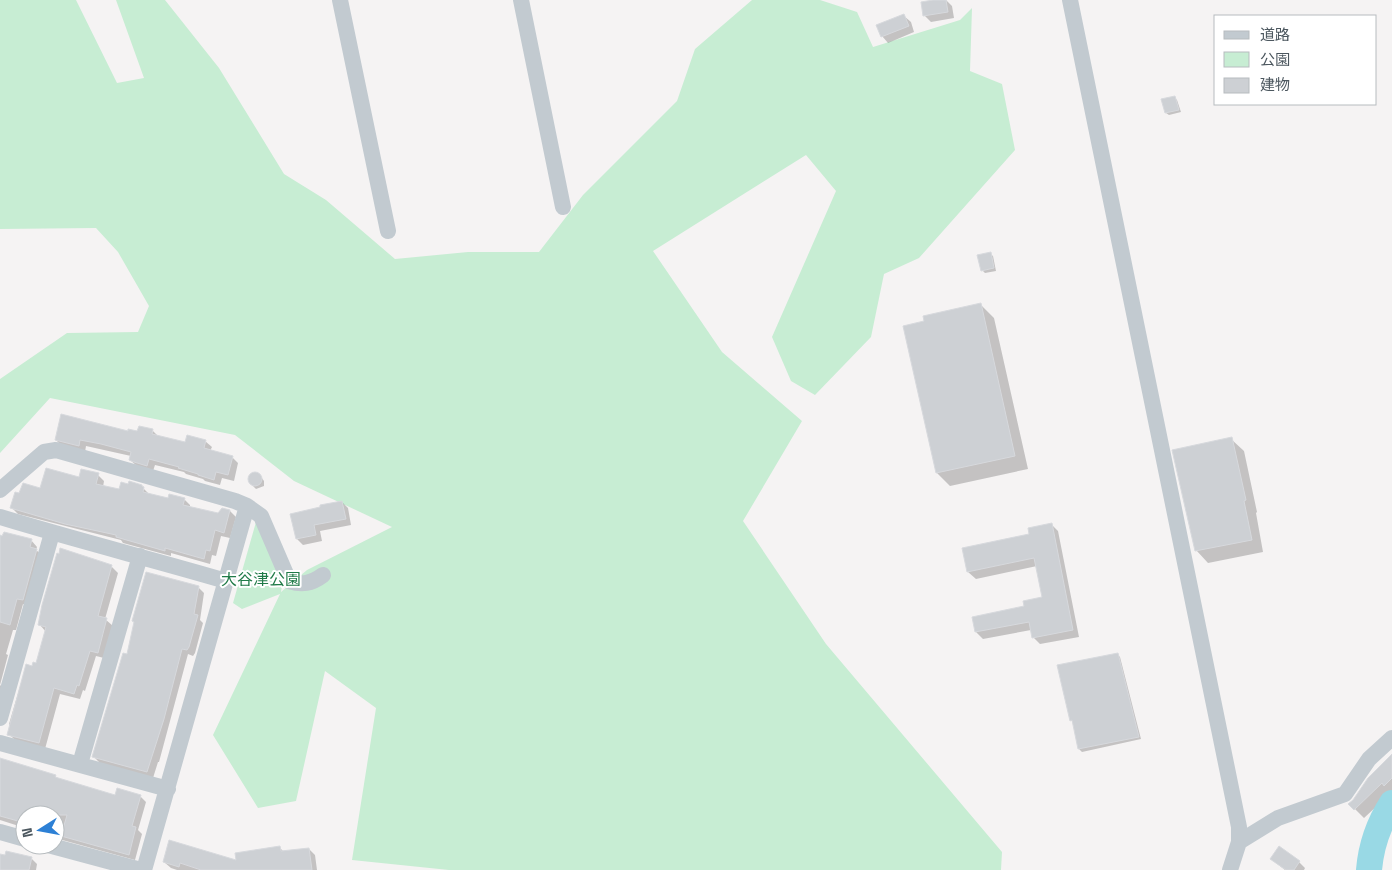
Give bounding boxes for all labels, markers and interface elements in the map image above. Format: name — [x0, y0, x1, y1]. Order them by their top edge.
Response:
legend — [1214, 15, 1377, 105]
text: 道路 — [1260, 25, 1290, 44]
text: 公園 — [1260, 50, 1290, 69]
text: 建物 — [1260, 75, 1290, 94]
park label: 大谷津公園 — [221, 569, 301, 590]
north arrow — [15, 805, 65, 855]
text: N — [18, 826, 37, 839]

